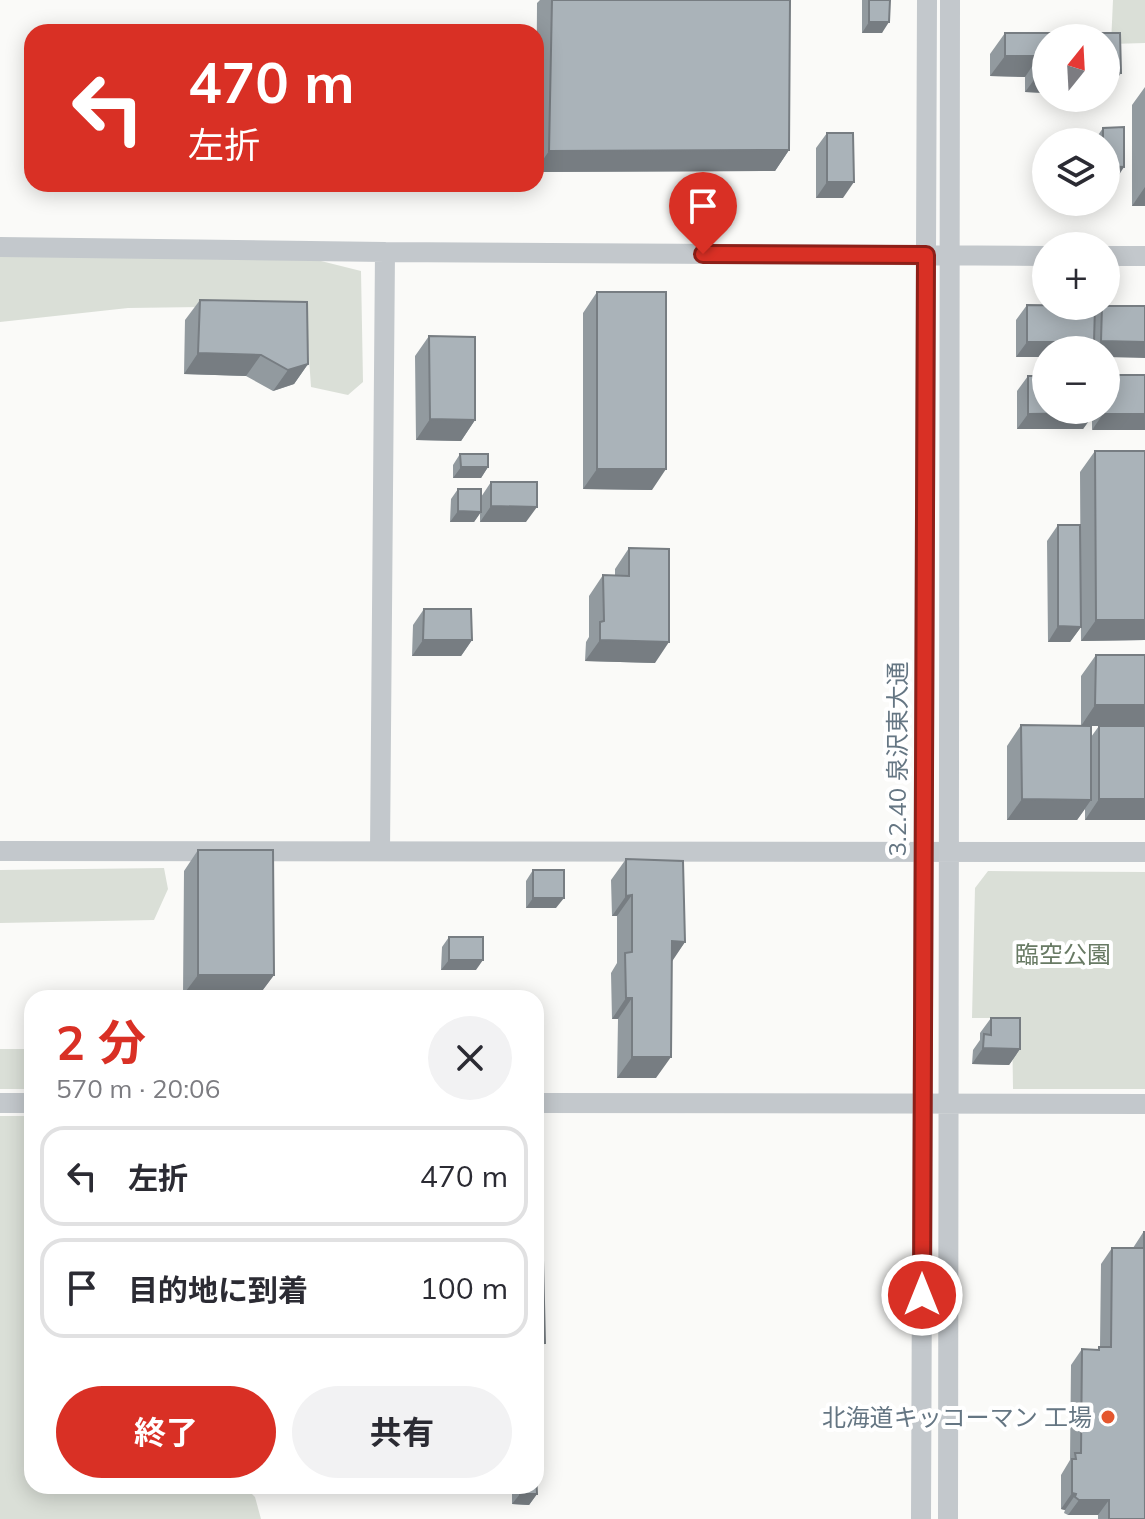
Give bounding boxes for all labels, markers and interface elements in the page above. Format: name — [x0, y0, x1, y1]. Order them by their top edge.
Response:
north arrow — [1032, 24, 1120, 112]
map controls — [1032, 24, 1120, 424]
text: 470 m — [188, 47, 355, 117]
icon: left — [56, 56, 160, 160]
text: 左折 — [188, 122, 260, 167]
button: layers — [1032, 128, 1120, 216]
pin — [669, 172, 737, 254]
icon: arrive — [681, 184, 725, 228]
button: + — [1032, 232, 1120, 320]
button: − — [1032, 336, 1120, 424]
street label: 3.2.40 泉沢東大通 — [882, 662, 912, 856]
park label: 臨空公園 — [1015, 939, 1111, 969]
text: 2 分 — [56, 1012, 146, 1072]
button: close — [428, 1016, 512, 1100]
text: 570 m · 20:06 — [56, 1072, 220, 1105]
icon: left — [60, 1154, 104, 1198]
text: 470 m — [420, 1157, 508, 1195]
text: 左折 — [128, 1159, 188, 1197]
position arrow — [880, 1253, 964, 1337]
icon: arrive — [60, 1266, 104, 1310]
text: 100 m — [420, 1269, 508, 1307]
text: 目的地に到着 — [128, 1271, 308, 1309]
button: 終了 — [56, 1386, 276, 1478]
button: 共有 — [292, 1386, 512, 1478]
place label: 北海道キッコーマン 工場 — [822, 1402, 1092, 1432]
marker: 北海道キッコーマン 工場 — [1099, 1408, 1117, 1426]

